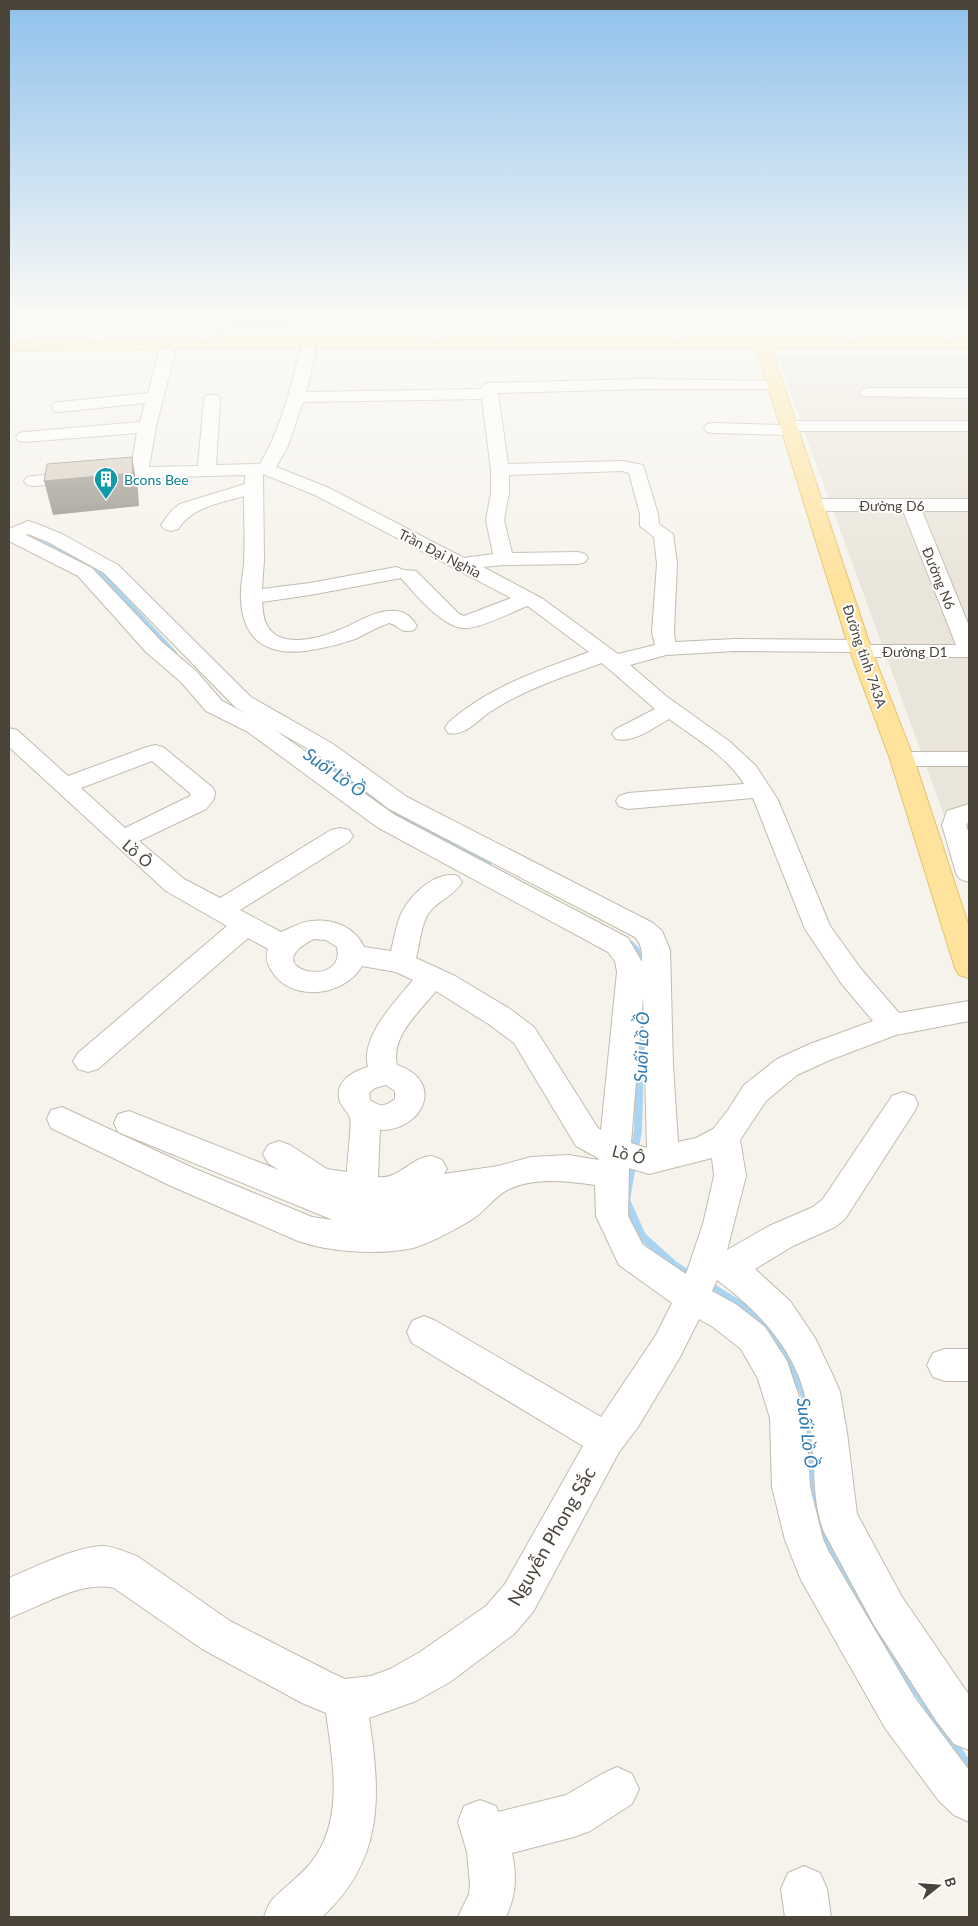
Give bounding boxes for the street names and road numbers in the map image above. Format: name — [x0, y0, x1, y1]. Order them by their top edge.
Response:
street label: Đường D6 — [859, 497, 925, 514]
street label: Trần Đại Nghĩa — [396, 525, 484, 581]
street label: Đường N6 — [919, 544, 959, 612]
street label: Đường tỉnh 743A — [839, 602, 891, 710]
street label: Đường D1 — [882, 643, 948, 660]
street label: Lồ Ô — [119, 835, 157, 871]
street label: Lồ Ô — [610, 1140, 648, 1168]
street label: Nguyễn Phong Sắc — [502, 1462, 600, 1610]

